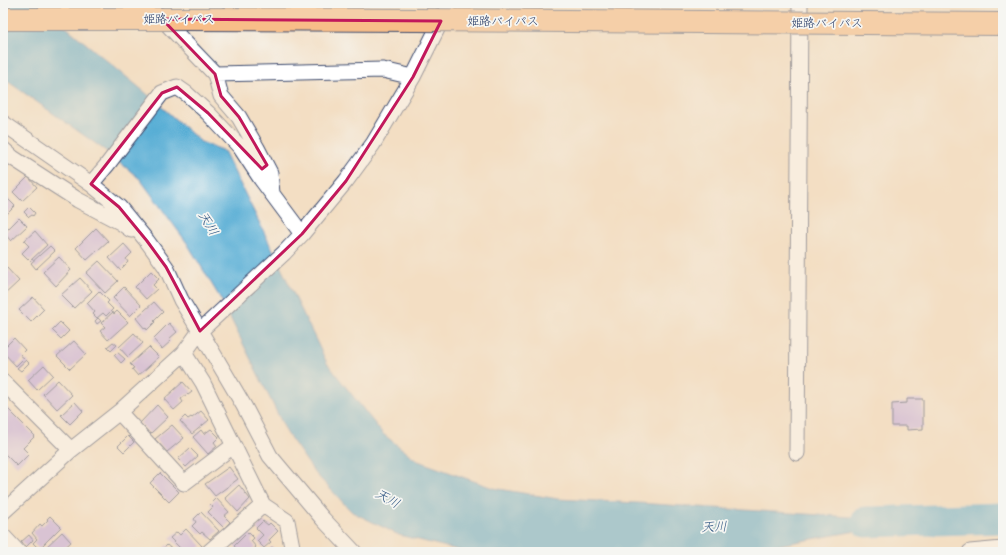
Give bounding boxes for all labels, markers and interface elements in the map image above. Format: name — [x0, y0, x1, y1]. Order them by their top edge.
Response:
street label: 姫路バイパス — [143, 12, 215, 26]
street label: 姫路バイパス — [467, 14, 539, 28]
street label: 姫路バイパス — [791, 16, 863, 30]
water label: 天川 — [195, 208, 222, 238]
water label: 天川 — [373, 486, 403, 511]
water label: 天川 — [701, 519, 727, 534]

